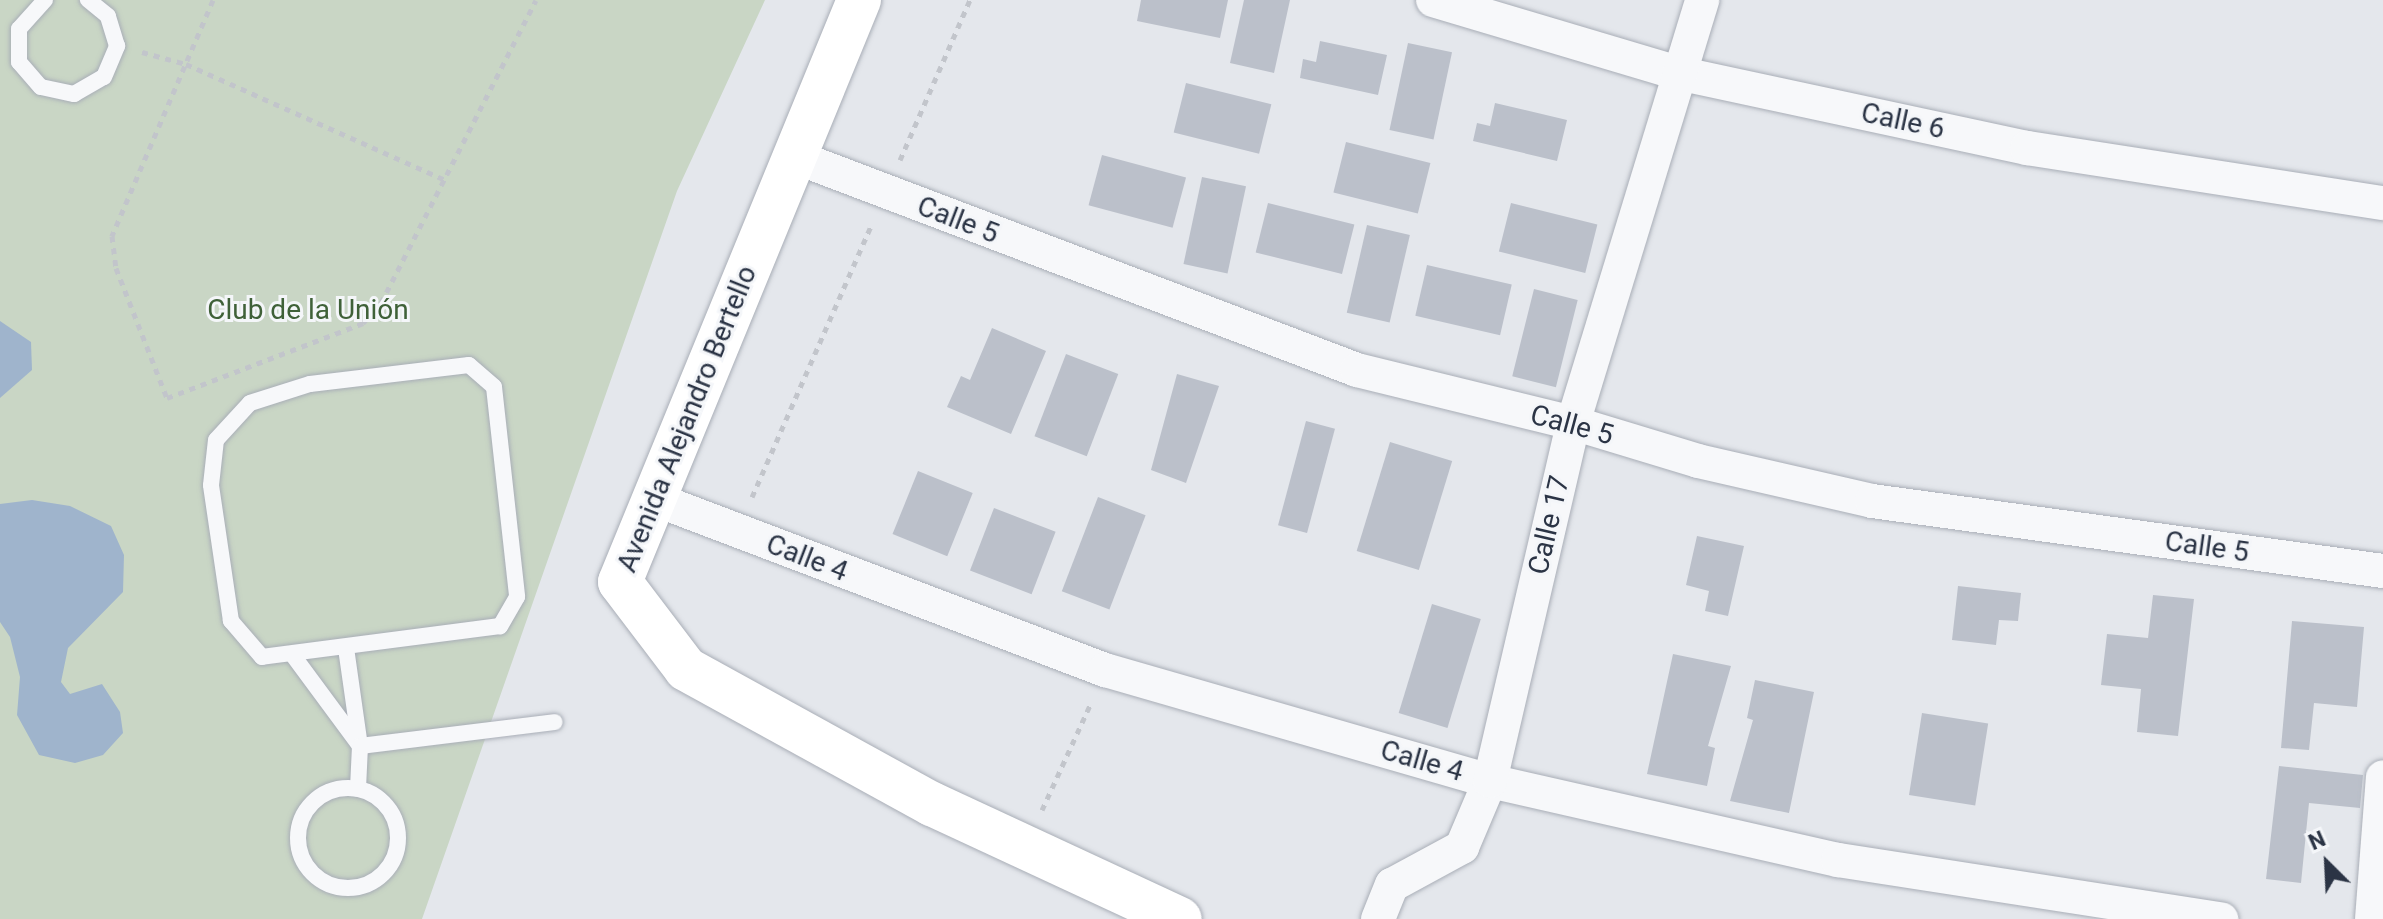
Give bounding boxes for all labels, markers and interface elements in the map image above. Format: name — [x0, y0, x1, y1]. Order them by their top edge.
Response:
street label: Calle 6 — [1858, 96, 1948, 146]
street label: Calle 5 — [912, 189, 1004, 251]
street label: Avenida Alejandro Bertello — [610, 261, 764, 577]
park label: Club de la Unión — [207, 293, 409, 327]
street label: Calle 5 — [1527, 398, 1617, 452]
street label: Calle 17 — [1521, 472, 1577, 578]
street label: Calle 5 — [2163, 524, 2251, 570]
street label: Calle 4 — [761, 527, 853, 589]
street label: Calle 4 — [1377, 733, 1467, 789]
north arrow — [2287, 823, 2367, 903]
text: N — [2305, 826, 2329, 855]

